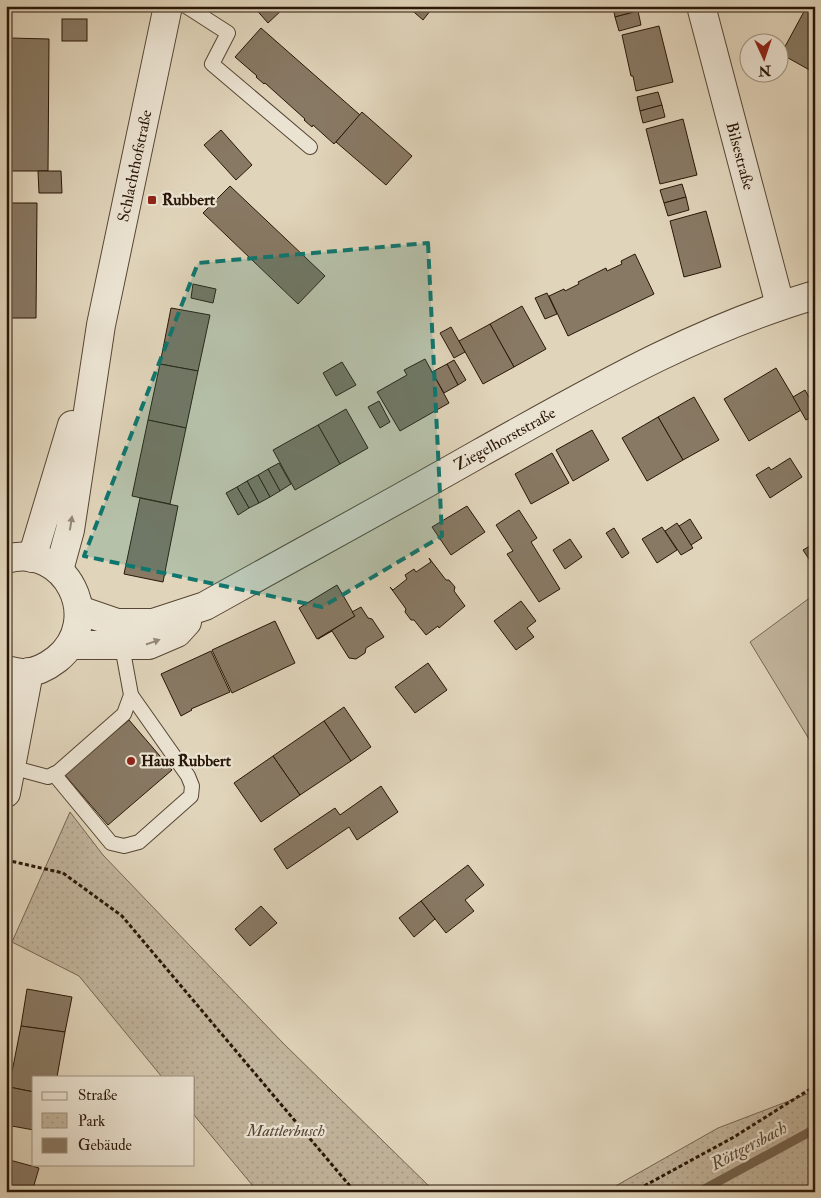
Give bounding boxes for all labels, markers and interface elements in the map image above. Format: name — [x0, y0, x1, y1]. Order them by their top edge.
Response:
north arrow — [738, 32, 788, 82]
text: N — [757, 62, 772, 79]
street label: Schlachthofstraße — [113, 108, 157, 224]
street label: Bilsestraße — [721, 120, 759, 192]
place label: Rubbert — [162, 190, 216, 210]
marker: Rubbert — [146, 194, 158, 206]
street label: Ziegelhorststraße — [451, 403, 559, 475]
one-way arrow — [68, 514, 76, 530]
one-way arrow — [146, 638, 161, 646]
place label: Haus Rubbert — [141, 751, 232, 771]
marker: Haus Rubbert — [125, 755, 137, 767]
legend — [32, 1076, 195, 1166]
text: Straße — [78, 1086, 117, 1105]
text: Park — [78, 1112, 105, 1131]
water label: Röttgersbach — [706, 1116, 791, 1176]
park label: Mattlerbusch — [246, 1121, 325, 1141]
text: Gebäude — [78, 1136, 132, 1155]

